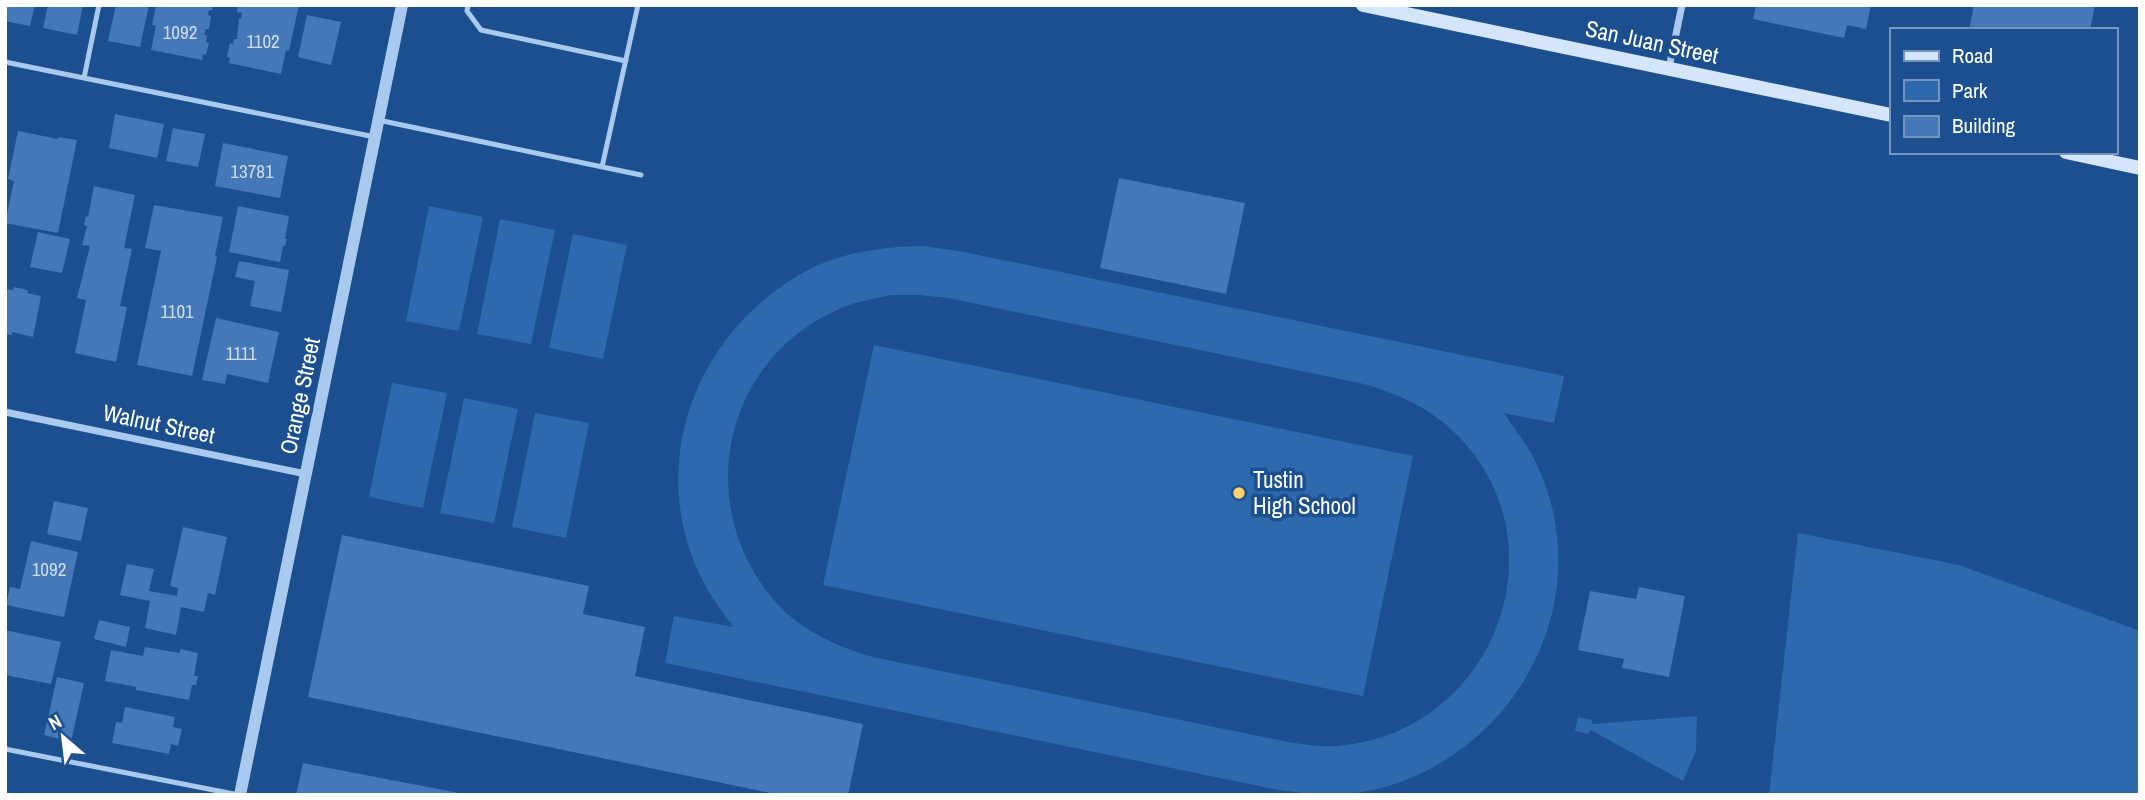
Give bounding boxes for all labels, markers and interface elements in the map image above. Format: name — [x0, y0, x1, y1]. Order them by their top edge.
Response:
street label: San Juan Street — [1583, 12, 1721, 71]
house number: 1092 — [163, 19, 197, 45]
house number: 1102 — [246, 28, 280, 54]
legend — [1890, 28, 2117, 154]
text: Road — [1952, 41, 1993, 70]
text: Park — [1952, 76, 1988, 105]
text: Building — [1952, 111, 2016, 140]
house number: 13781 — [230, 158, 274, 184]
house number: 1101 — [160, 298, 194, 324]
street label: Orange Street — [272, 335, 327, 457]
house number: 1111 — [225, 340, 257, 366]
street label: Walnut Street — [100, 397, 218, 450]
place label: Tustin High School — [1253, 464, 1356, 521]
marker: Tustin High School — [1231, 485, 1247, 501]
house number: 1092 — [32, 556, 66, 582]
north arrow — [28, 702, 98, 772]
text: N — [44, 708, 66, 736]

